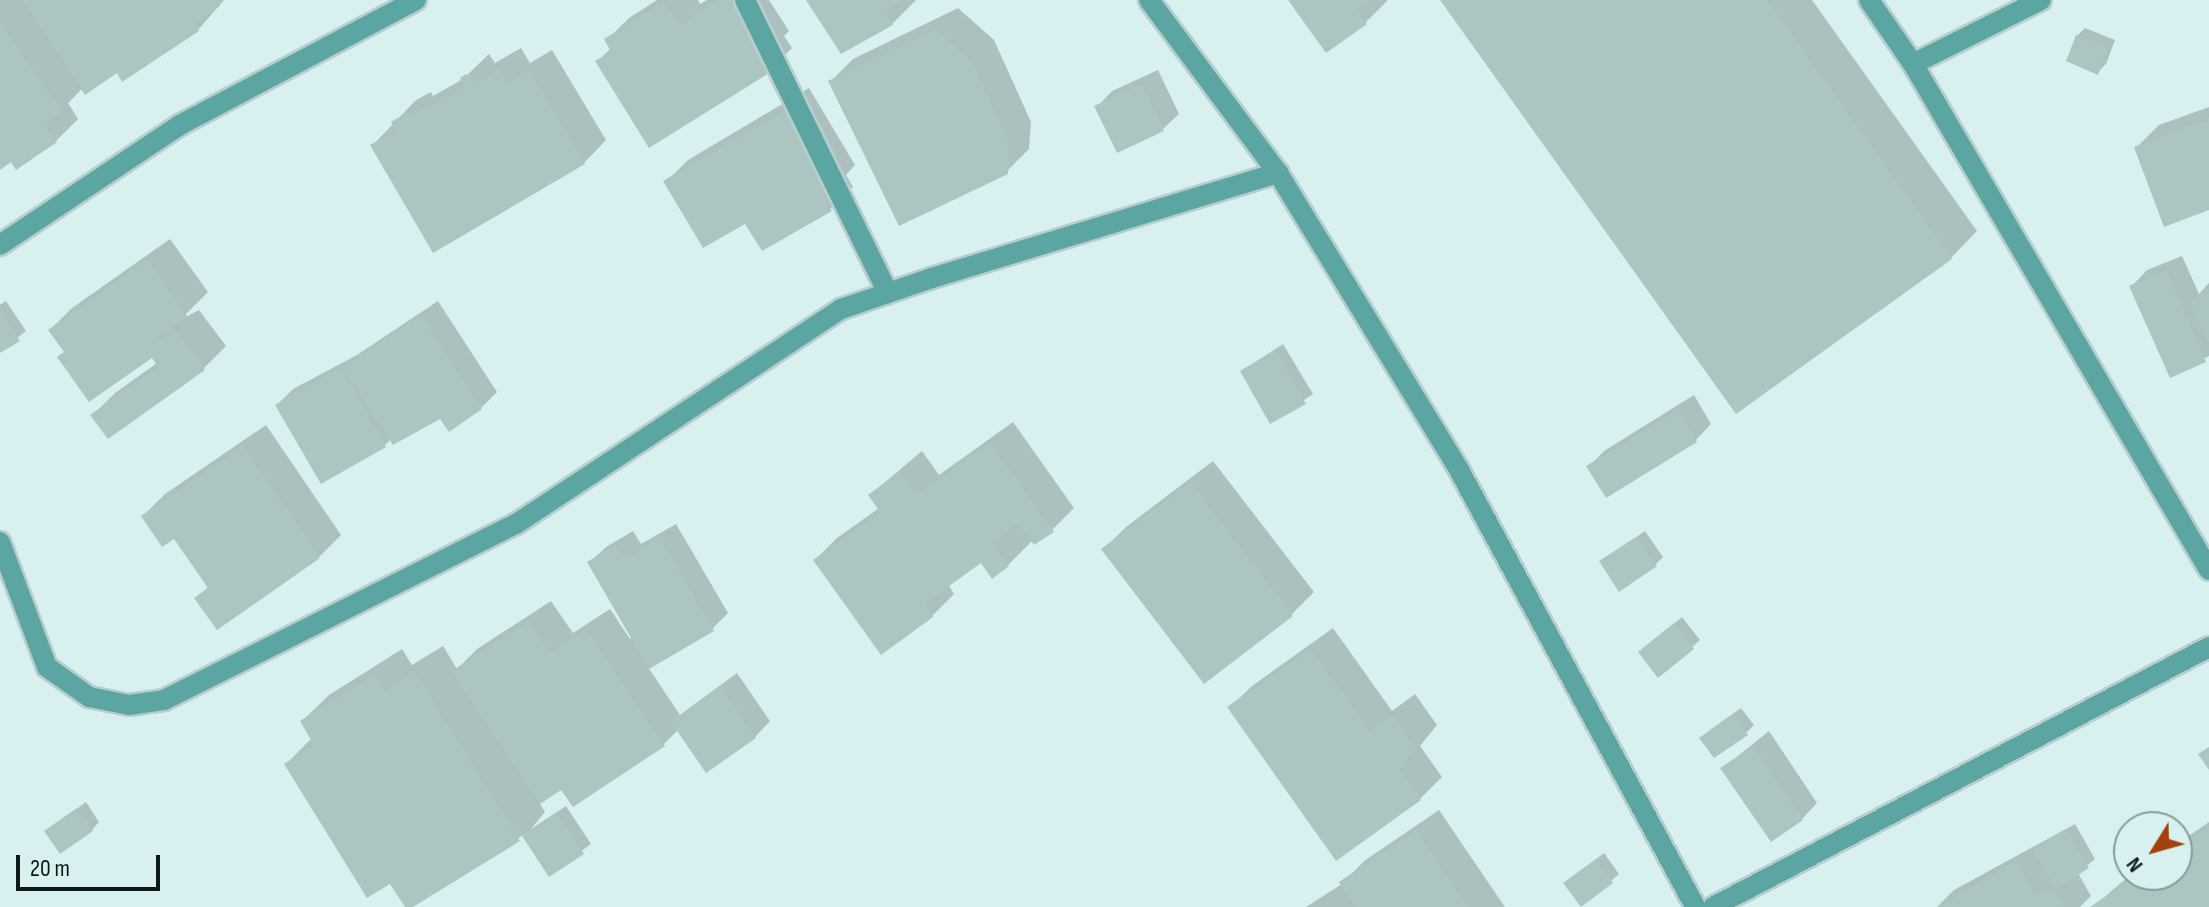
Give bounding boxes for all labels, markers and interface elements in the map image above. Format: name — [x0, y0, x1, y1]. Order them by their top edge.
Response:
north arrow — [2113, 811, 2193, 891]
scale bar — [20, 839, 164, 889]
text: N — [2121, 852, 2149, 877]
text: 20 m — [30, 854, 70, 883]

